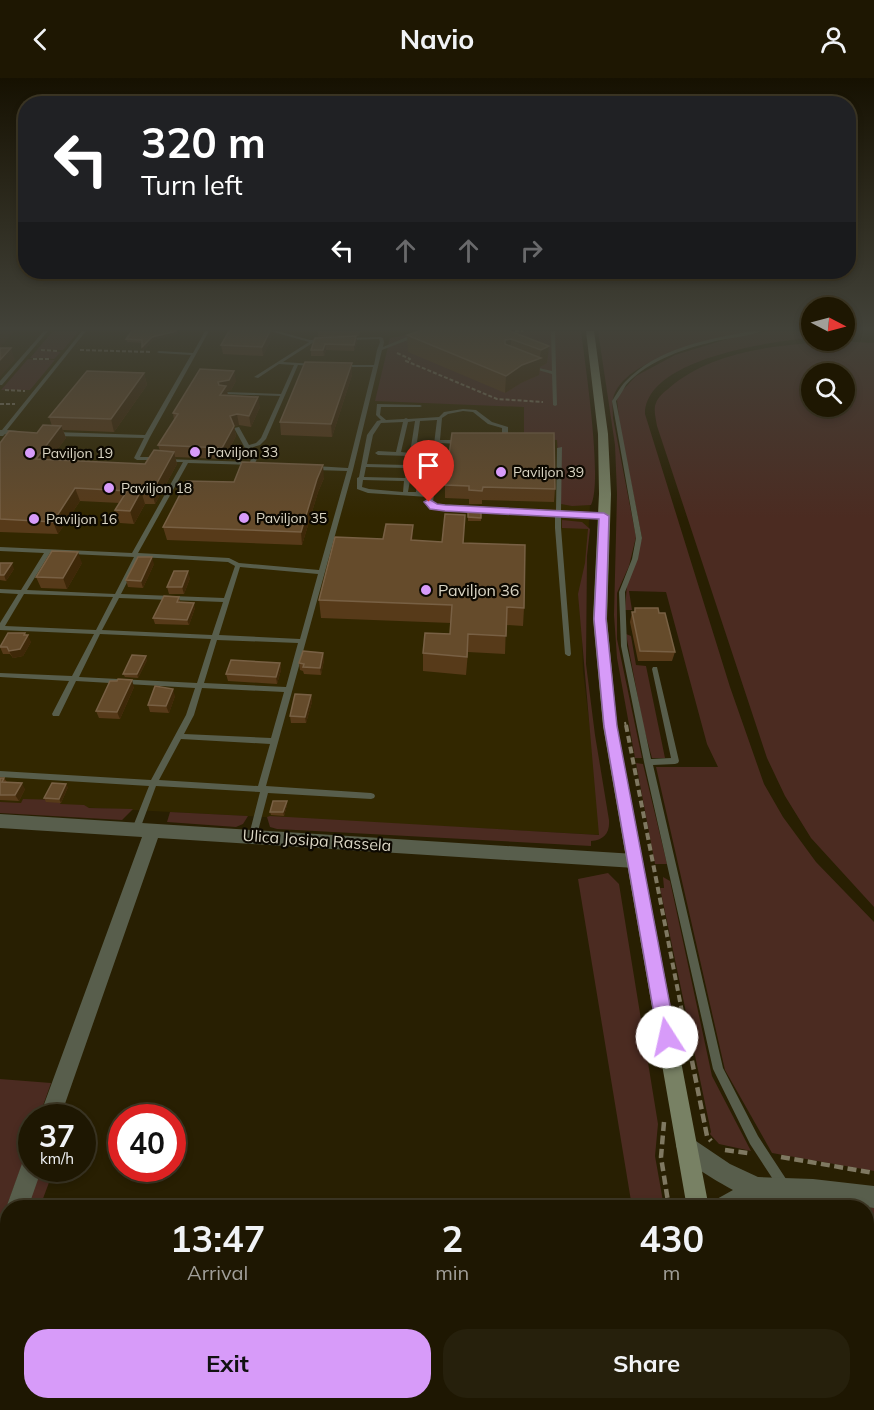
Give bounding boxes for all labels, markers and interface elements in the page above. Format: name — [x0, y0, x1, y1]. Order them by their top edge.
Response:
text: Navio — [400, 22, 474, 56]
icon: back — [24, 23, 57, 56]
icon: person — [817, 23, 850, 56]
text: 320 m — [141, 116, 266, 169]
icon: left — [42, 120, 120, 198]
text: Turn left — [141, 168, 243, 202]
icon: left — [326, 234, 359, 267]
icon: ahead — [389, 234, 422, 267]
icon: ahead — [452, 234, 485, 267]
icon: right — [515, 234, 548, 267]
north arrow — [801, 297, 855, 351]
map controls — [801, 297, 855, 417]
button: search — [801, 363, 855, 417]
pin — [403, 440, 454, 502]
place label: Paviljon 33 — [207, 443, 278, 461]
place label: Paviljon 19 — [42, 444, 113, 462]
marker: Paviljon 33 — [188, 445, 202, 459]
marker: Paviljon 19 — [23, 446, 37, 460]
icon: arrive — [412, 449, 445, 482]
place label: Paviljon 39 — [513, 463, 584, 481]
marker: Paviljon 39 — [494, 465, 508, 479]
place label: Paviljon 18 — [121, 479, 192, 497]
marker: Paviljon 18 — [102, 481, 116, 495]
place label: Paviljon 35 — [256, 509, 327, 527]
place label: Paviljon 16 — [46, 510, 117, 528]
marker: Paviljon 35 — [237, 511, 251, 525]
marker: Paviljon 16 — [27, 512, 41, 526]
place label: Paviljon 36 — [438, 580, 519, 600]
marker: Paviljon 36 — [419, 583, 433, 597]
street label: Ulica Josipa Rassela — [242, 825, 392, 855]
position arrow — [635, 1005, 699, 1069]
speed limit sign: 40 — [108, 1104, 186, 1182]
text: 37 — [39, 1117, 75, 1155]
text: km/h — [40, 1149, 74, 1168]
text: 13:47 — [170, 1216, 265, 1261]
text: 2 — [441, 1216, 463, 1261]
text: 430 — [639, 1216, 704, 1261]
text: Arrival — [187, 1260, 248, 1285]
text: min — [435, 1260, 469, 1285]
text: m — [663, 1260, 680, 1285]
button: Exit — [24, 1329, 431, 1398]
button: Share — [443, 1329, 850, 1398]

